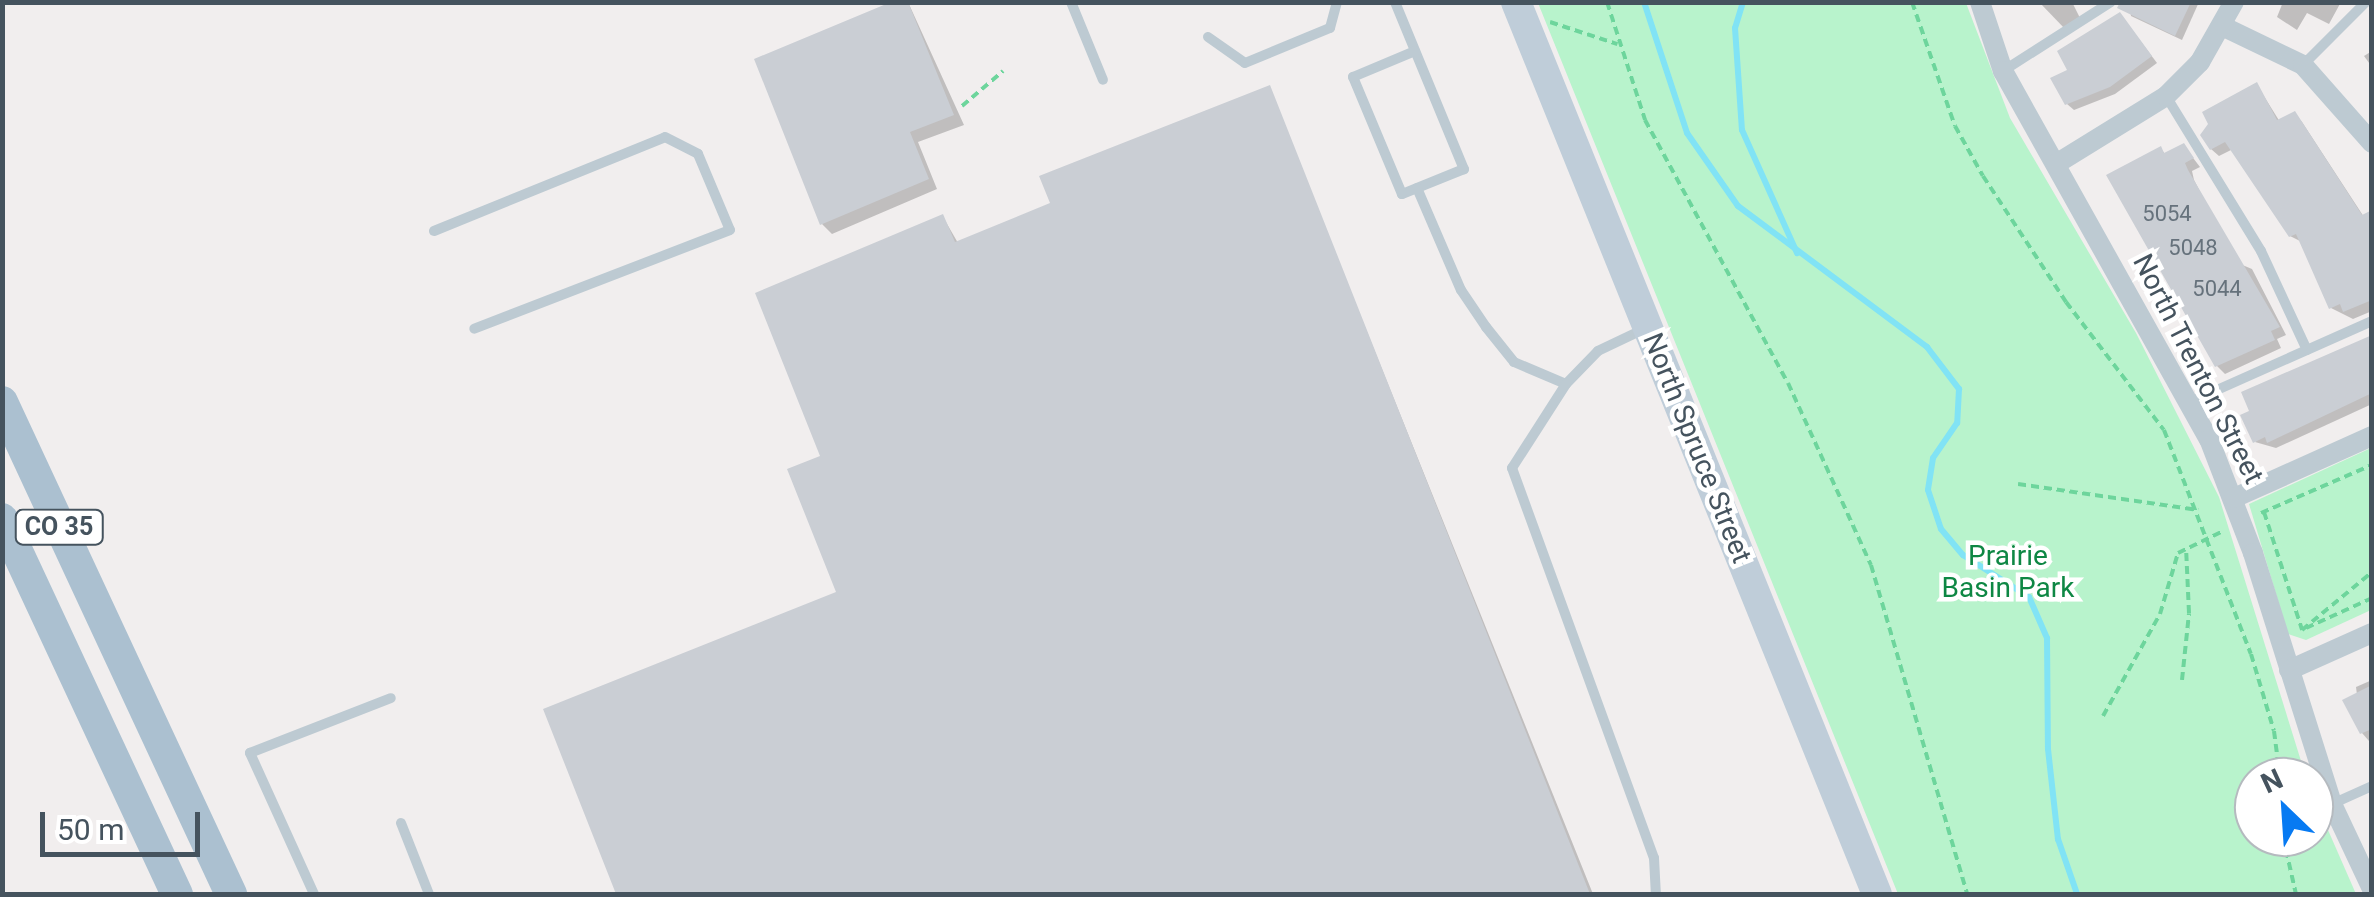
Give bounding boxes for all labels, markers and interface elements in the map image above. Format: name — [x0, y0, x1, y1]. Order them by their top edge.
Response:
house number: 5054 — [2142, 201, 2192, 227]
house number: 5048 — [2168, 235, 2218, 261]
street label: North Trenton Street — [2125, 248, 2271, 490]
house number: 5044 — [2192, 276, 2242, 302]
street label: North Spruce Street — [1635, 328, 1759, 568]
road number: CO 35 — [14, 507, 104, 547]
park label: Prairie Basin Park — [1942, 539, 2074, 605]
north arrow — [2234, 757, 2334, 857]
text: N — [2256, 762, 2288, 800]
scale bar — [45, 792, 205, 854]
text: 50 m — [57, 812, 124, 847]

